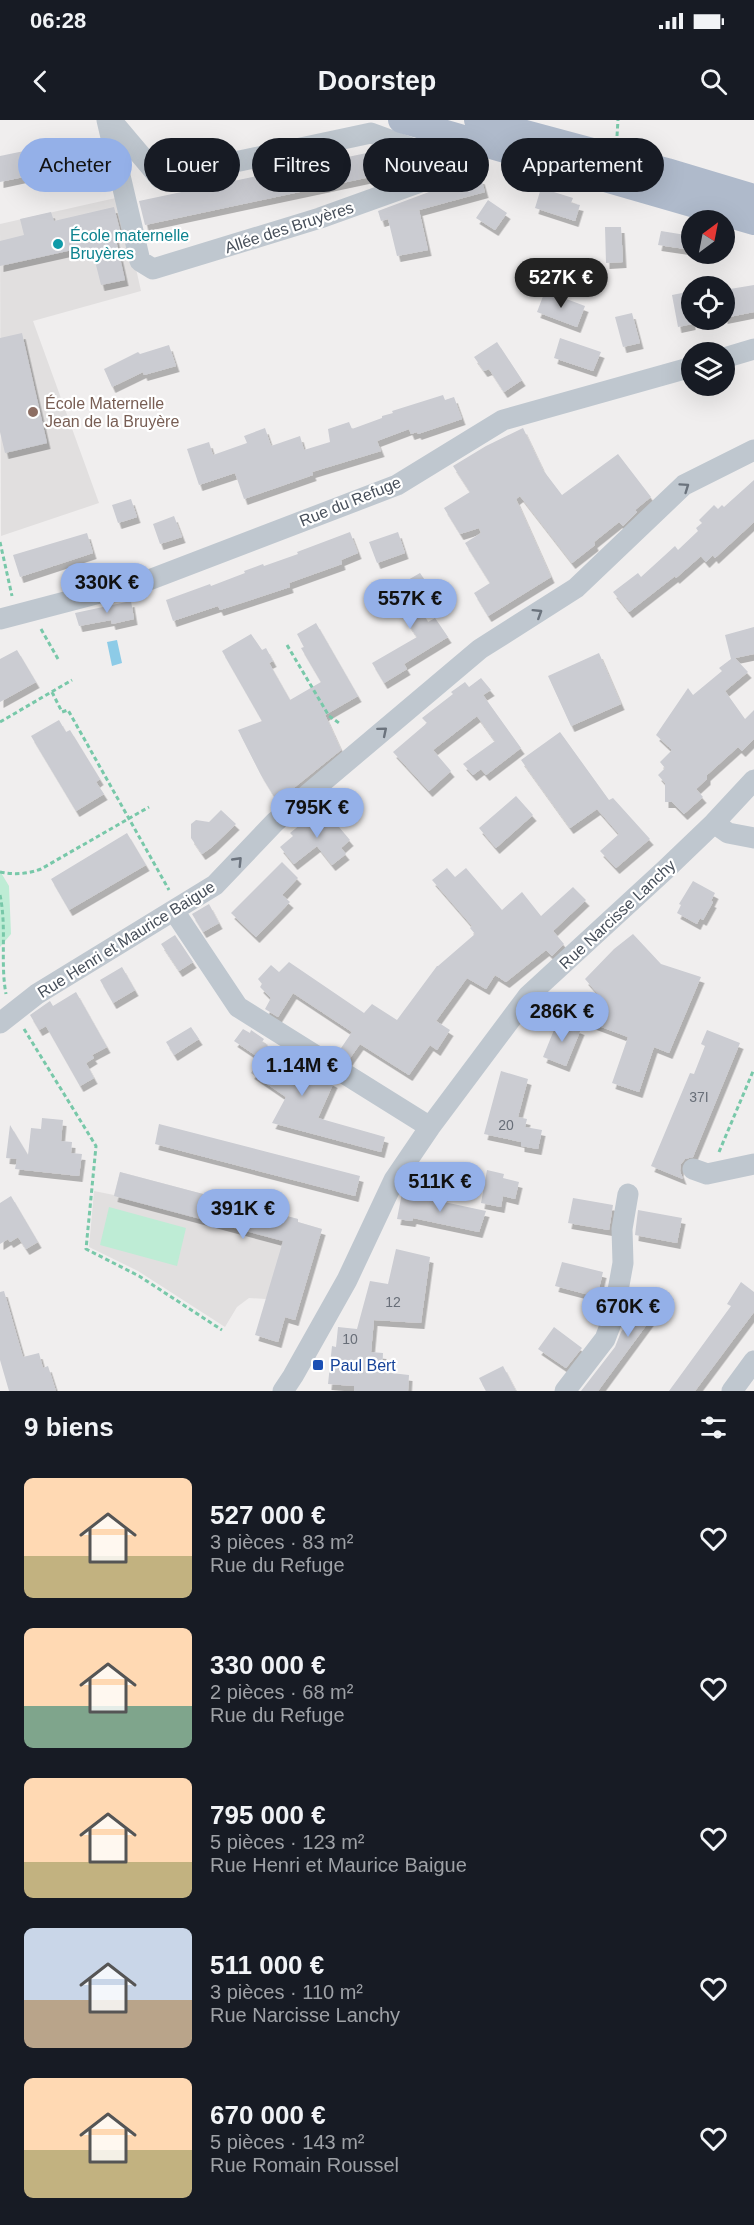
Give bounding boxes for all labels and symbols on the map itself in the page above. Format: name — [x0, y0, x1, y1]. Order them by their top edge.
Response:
street label: Allée des Bruyères — [223, 199, 356, 256]
north arrow — [681, 210, 735, 264]
place label: École maternelle Bruyères — [70, 226, 189, 262]
marker: École maternelle Bruyères — [51, 237, 65, 251]
pin: 527K € — [512, 258, 610, 309]
place label: École Maternelle Jean de la Bruyère — [45, 394, 179, 430]
marker: École Maternelle Jean de la Bruyère — [26, 405, 40, 419]
street label: Rue du Refuge — [297, 473, 403, 530]
one-way arrow — [679, 483, 690, 494]
pin: 330K € — [58, 563, 156, 614]
pin: 557K € — [361, 579, 459, 630]
one-way arrow — [532, 608, 542, 620]
one-way arrow — [376, 727, 387, 738]
pin: 795K € — [268, 788, 366, 839]
street label: Rue Narcisse Lanchy — [556, 856, 679, 972]
one-way arrow — [231, 857, 242, 868]
street label: Rue Henri et Maurice Baigue — [35, 878, 218, 1001]
pin: 286K € — [513, 992, 611, 1043]
pin: 1.14M € — [247, 1046, 357, 1097]
house number: 37I — [689, 1089, 709, 1105]
house number: 20 — [498, 1117, 514, 1133]
pin: 511K € — [391, 1162, 489, 1213]
pin: 391K € — [194, 1189, 292, 1240]
pin: 670K € — [579, 1287, 677, 1338]
house number: 12 — [385, 1294, 401, 1310]
house number: 10 — [342, 1331, 358, 1347]
place label: Paul Bert — [330, 1357, 396, 1374]
marker: Paul Bert — [311, 1358, 325, 1372]

